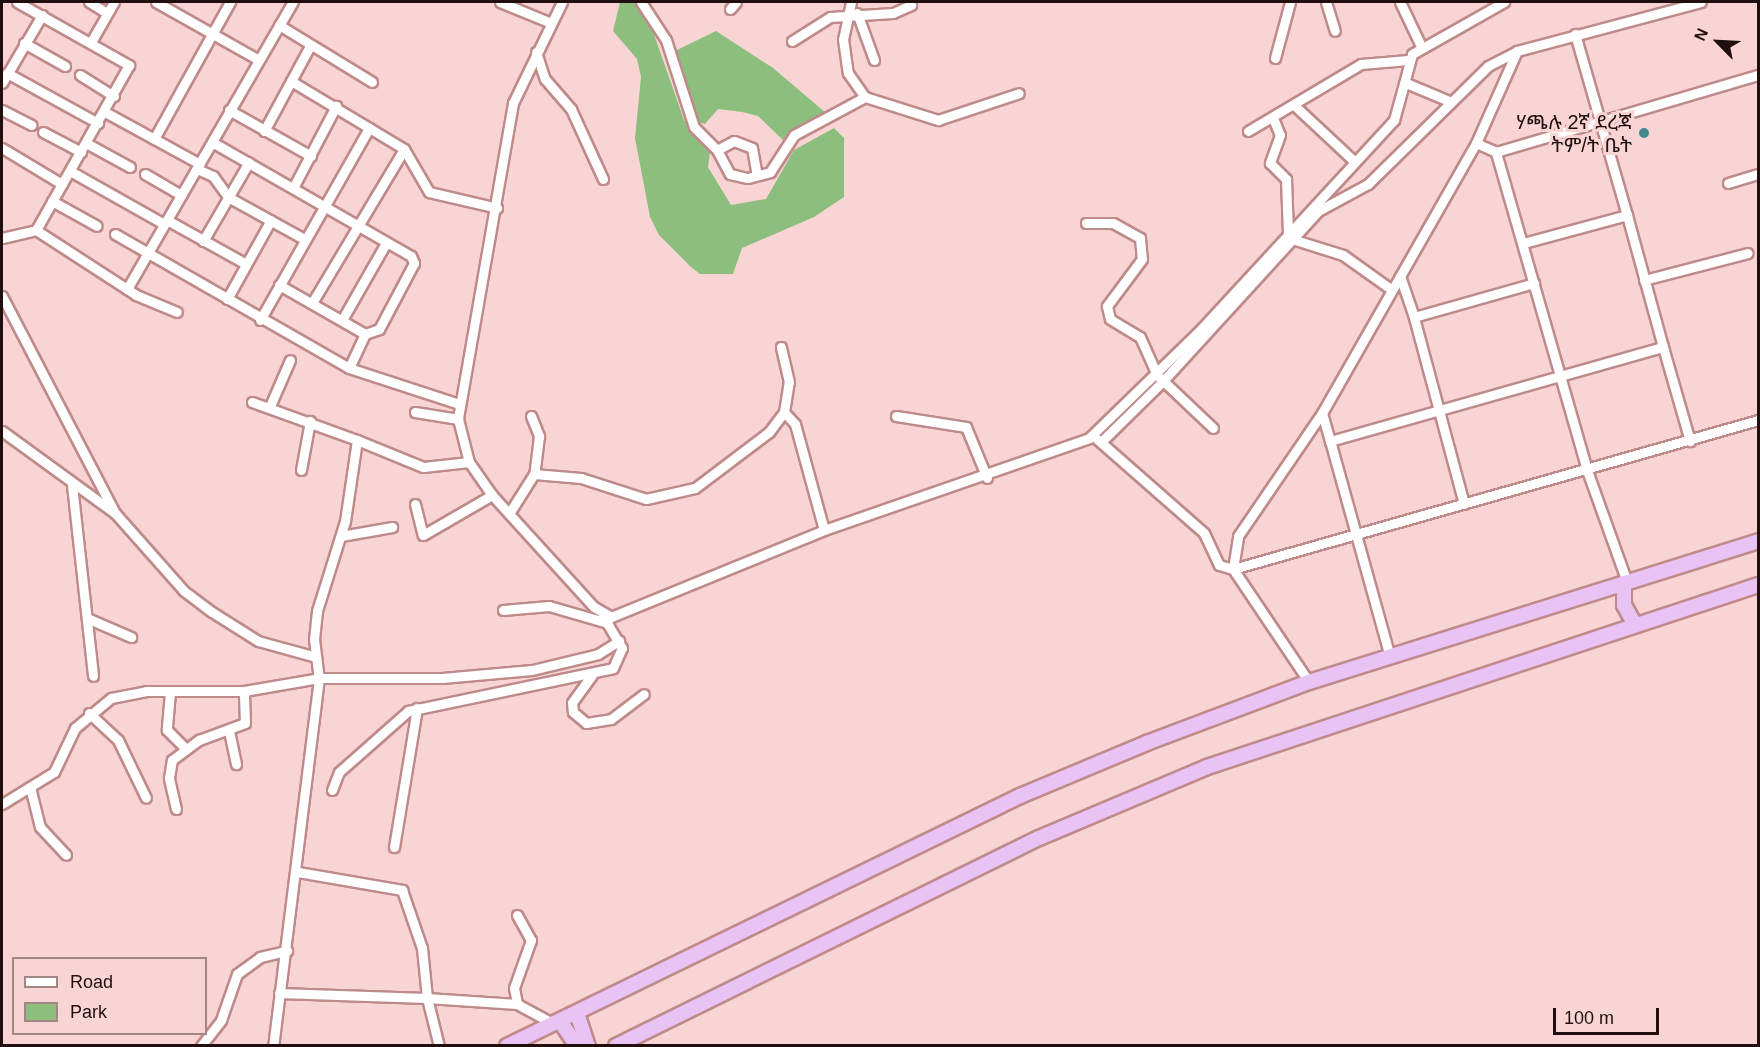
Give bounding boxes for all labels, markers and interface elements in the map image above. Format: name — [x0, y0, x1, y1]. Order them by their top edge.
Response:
north arrow — [1688, 12, 1748, 72]
text: N — [1691, 26, 1711, 43]
place label: ሃጫሉ 2ኛ ደረጃ ትም/ት ቤት — [1516, 110, 1632, 157]
marker: ሃጫሉ 2ኛ ደረጃ ትም/ት ቤት — [1637, 126, 1651, 140]
legend — [12, 957, 207, 1035]
text: Road — [70, 972, 113, 992]
scale bar — [1556, 996, 1662, 1034]
text: Park — [70, 1002, 107, 1022]
text: 100 m — [1564, 1008, 1614, 1028]

